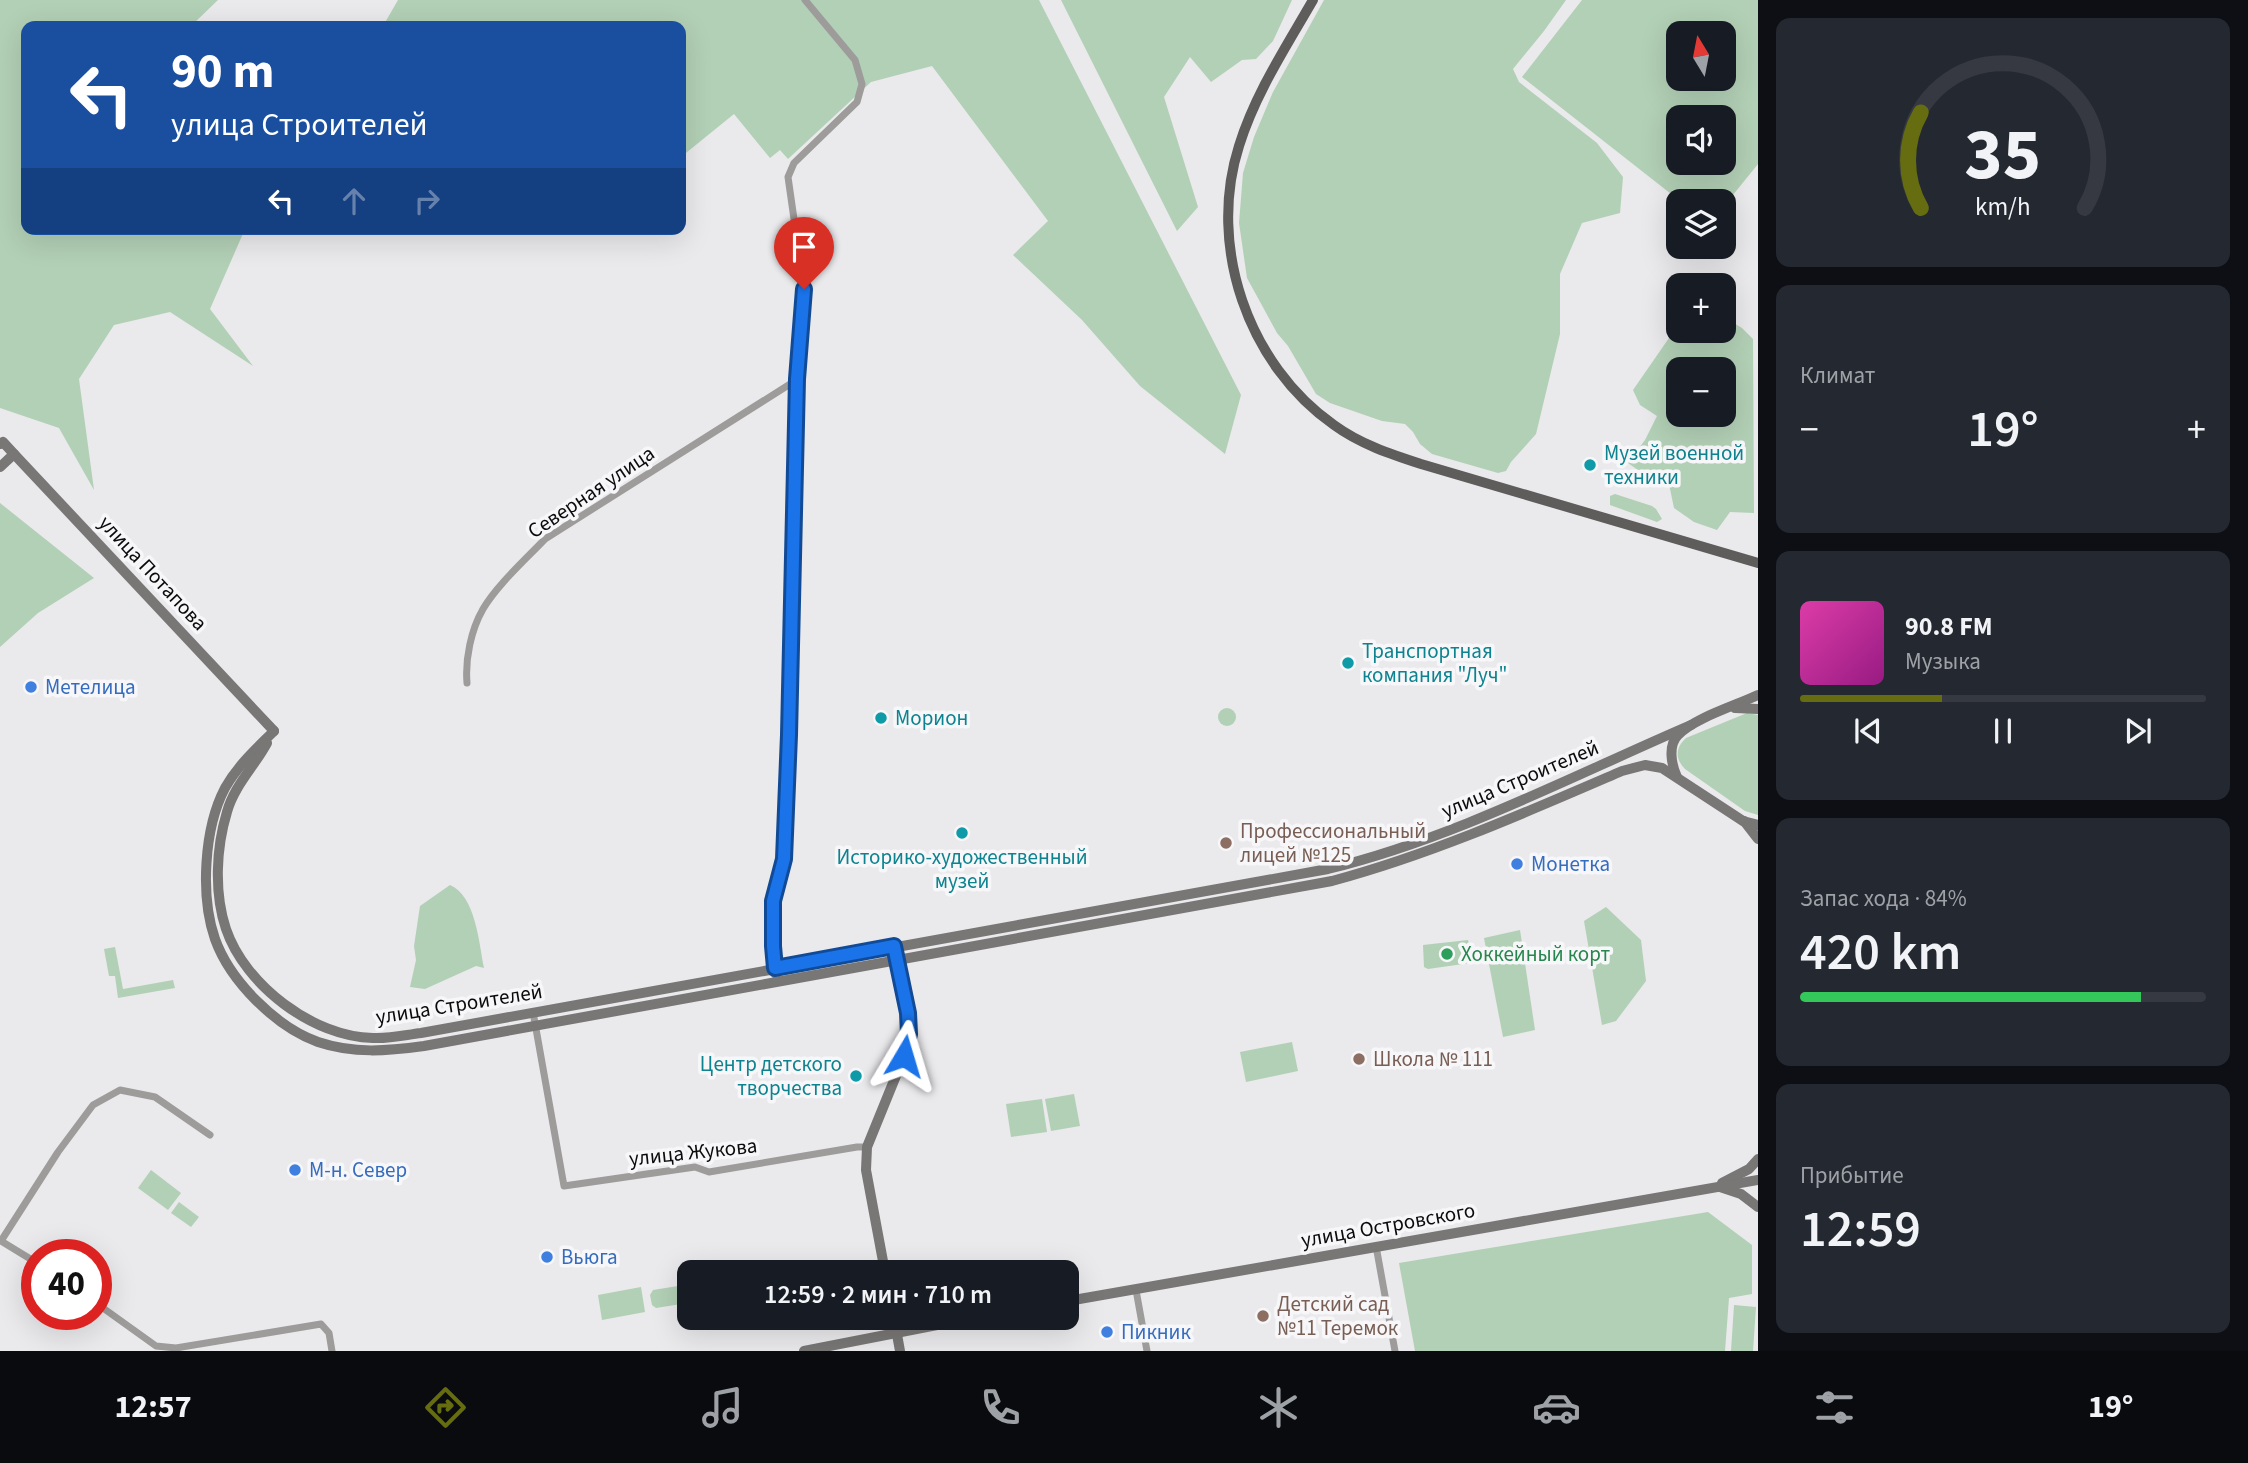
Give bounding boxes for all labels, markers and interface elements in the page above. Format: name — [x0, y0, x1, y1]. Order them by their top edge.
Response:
north arrow — [1666, 21, 1736, 91]
map controls — [1666, 21, 1736, 427]
text: 90 m — [171, 37, 275, 107]
icon: left — [56, 49, 147, 140]
text: улица Строителей — [171, 102, 428, 148]
text: 35 — [1965, 104, 2041, 208]
button: sound — [1666, 105, 1736, 175]
icon: left — [262, 182, 300, 220]
icon: ahead — [335, 182, 373, 220]
icon: right — [408, 182, 446, 220]
button: layers — [1666, 189, 1736, 259]
text: km/h — [1975, 189, 2031, 225]
pin — [774, 217, 834, 289]
icon: arrive — [785, 228, 823, 266]
button: + — [1666, 273, 1736, 343]
button: − — [1666, 357, 1736, 427]
text: Климат — [1800, 359, 1875, 392]
text: 19° — [1967, 393, 2039, 467]
text: − — [1800, 403, 1819, 457]
text: + — [2187, 403, 2206, 457]
street label: Северная улица — [521, 438, 661, 546]
place label: Музей военной техники — [1604, 438, 1744, 492]
marker: Музей военной техники — [1582, 457, 1598, 473]
street label: улица Потапова — [92, 509, 214, 637]
text: 90.8 FM — [1905, 608, 1993, 645]
place label: Транспортная компания "Луч" — [1362, 636, 1507, 690]
text: Музыка — [1905, 645, 1981, 678]
marker: Транспортная компания "Луч" — [1340, 655, 1356, 671]
place label: Метелица — [45, 672, 136, 702]
marker: Метелица — [23, 679, 39, 695]
place label: Морион — [895, 703, 968, 733]
marker: Морион — [873, 710, 889, 726]
icon: previous — [1849, 712, 1887, 750]
icon: pause — [1984, 712, 2022, 750]
icon: next — [2119, 712, 2157, 750]
street label: улица Строителей — [1437, 732, 1603, 826]
place label: Профессиональный лицей №125 — [1240, 816, 1426, 870]
marker: Историко-художественный музей — [954, 825, 970, 841]
marker: Профессиональный лицей №125 — [1218, 835, 1234, 851]
place label: Историко-художественный музей — [836, 842, 1088, 896]
place label: Монетка — [1531, 849, 1610, 879]
marker: Монетка — [1509, 856, 1525, 872]
text: Запас хода · 84% — [1800, 882, 1967, 915]
text: 420 km — [1800, 916, 1961, 990]
place label: Хоккейный корт — [1461, 939, 1610, 969]
marker: Хоккейный корт — [1439, 946, 1455, 962]
street label: улица Строителей — [373, 976, 545, 1032]
position arrow — [867, 1019, 941, 1093]
place label: Школа № 111 — [1373, 1044, 1493, 1074]
place label: Центр детского творчества — [700, 1049, 842, 1103]
marker: Школа № 111 — [1351, 1051, 1367, 1067]
marker: Центр детского творчества — [848, 1068, 864, 1084]
street label: улица Жукова — [627, 1130, 759, 1174]
place label: М-н. Север — [309, 1155, 407, 1185]
text: Прибытие — [1800, 1159, 1904, 1192]
marker: М-н. Север — [287, 1162, 303, 1178]
text: 12:59 — [1800, 1193, 1921, 1267]
street label: улица Островского — [1299, 1195, 1477, 1255]
speed limit sign: 40 — [21, 1239, 112, 1330]
place label: Вьюга — [561, 1242, 618, 1272]
marker: Вьюга — [539, 1249, 555, 1265]
text: 12:59 · 2 мин · 710 m — [764, 1276, 992, 1313]
place label: Детский сад №11 Теремок — [1277, 1289, 1399, 1343]
marker: Детский сад №11 Теремок — [1255, 1308, 1271, 1324]
place label: Пикник — [1121, 1317, 1191, 1347]
marker: Пикник — [1099, 1324, 1115, 1340]
icon: directions — [421, 1383, 470, 1432]
icon: music — [698, 1383, 747, 1432]
icon: phone — [976, 1383, 1025, 1432]
icon: climate — [1254, 1383, 1303, 1432]
icon: car — [1532, 1383, 1581, 1432]
icon: filters — [1810, 1383, 1859, 1432]
text: 12:57 — [114, 1384, 192, 1430]
text: 19° — [2088, 1384, 2133, 1430]

